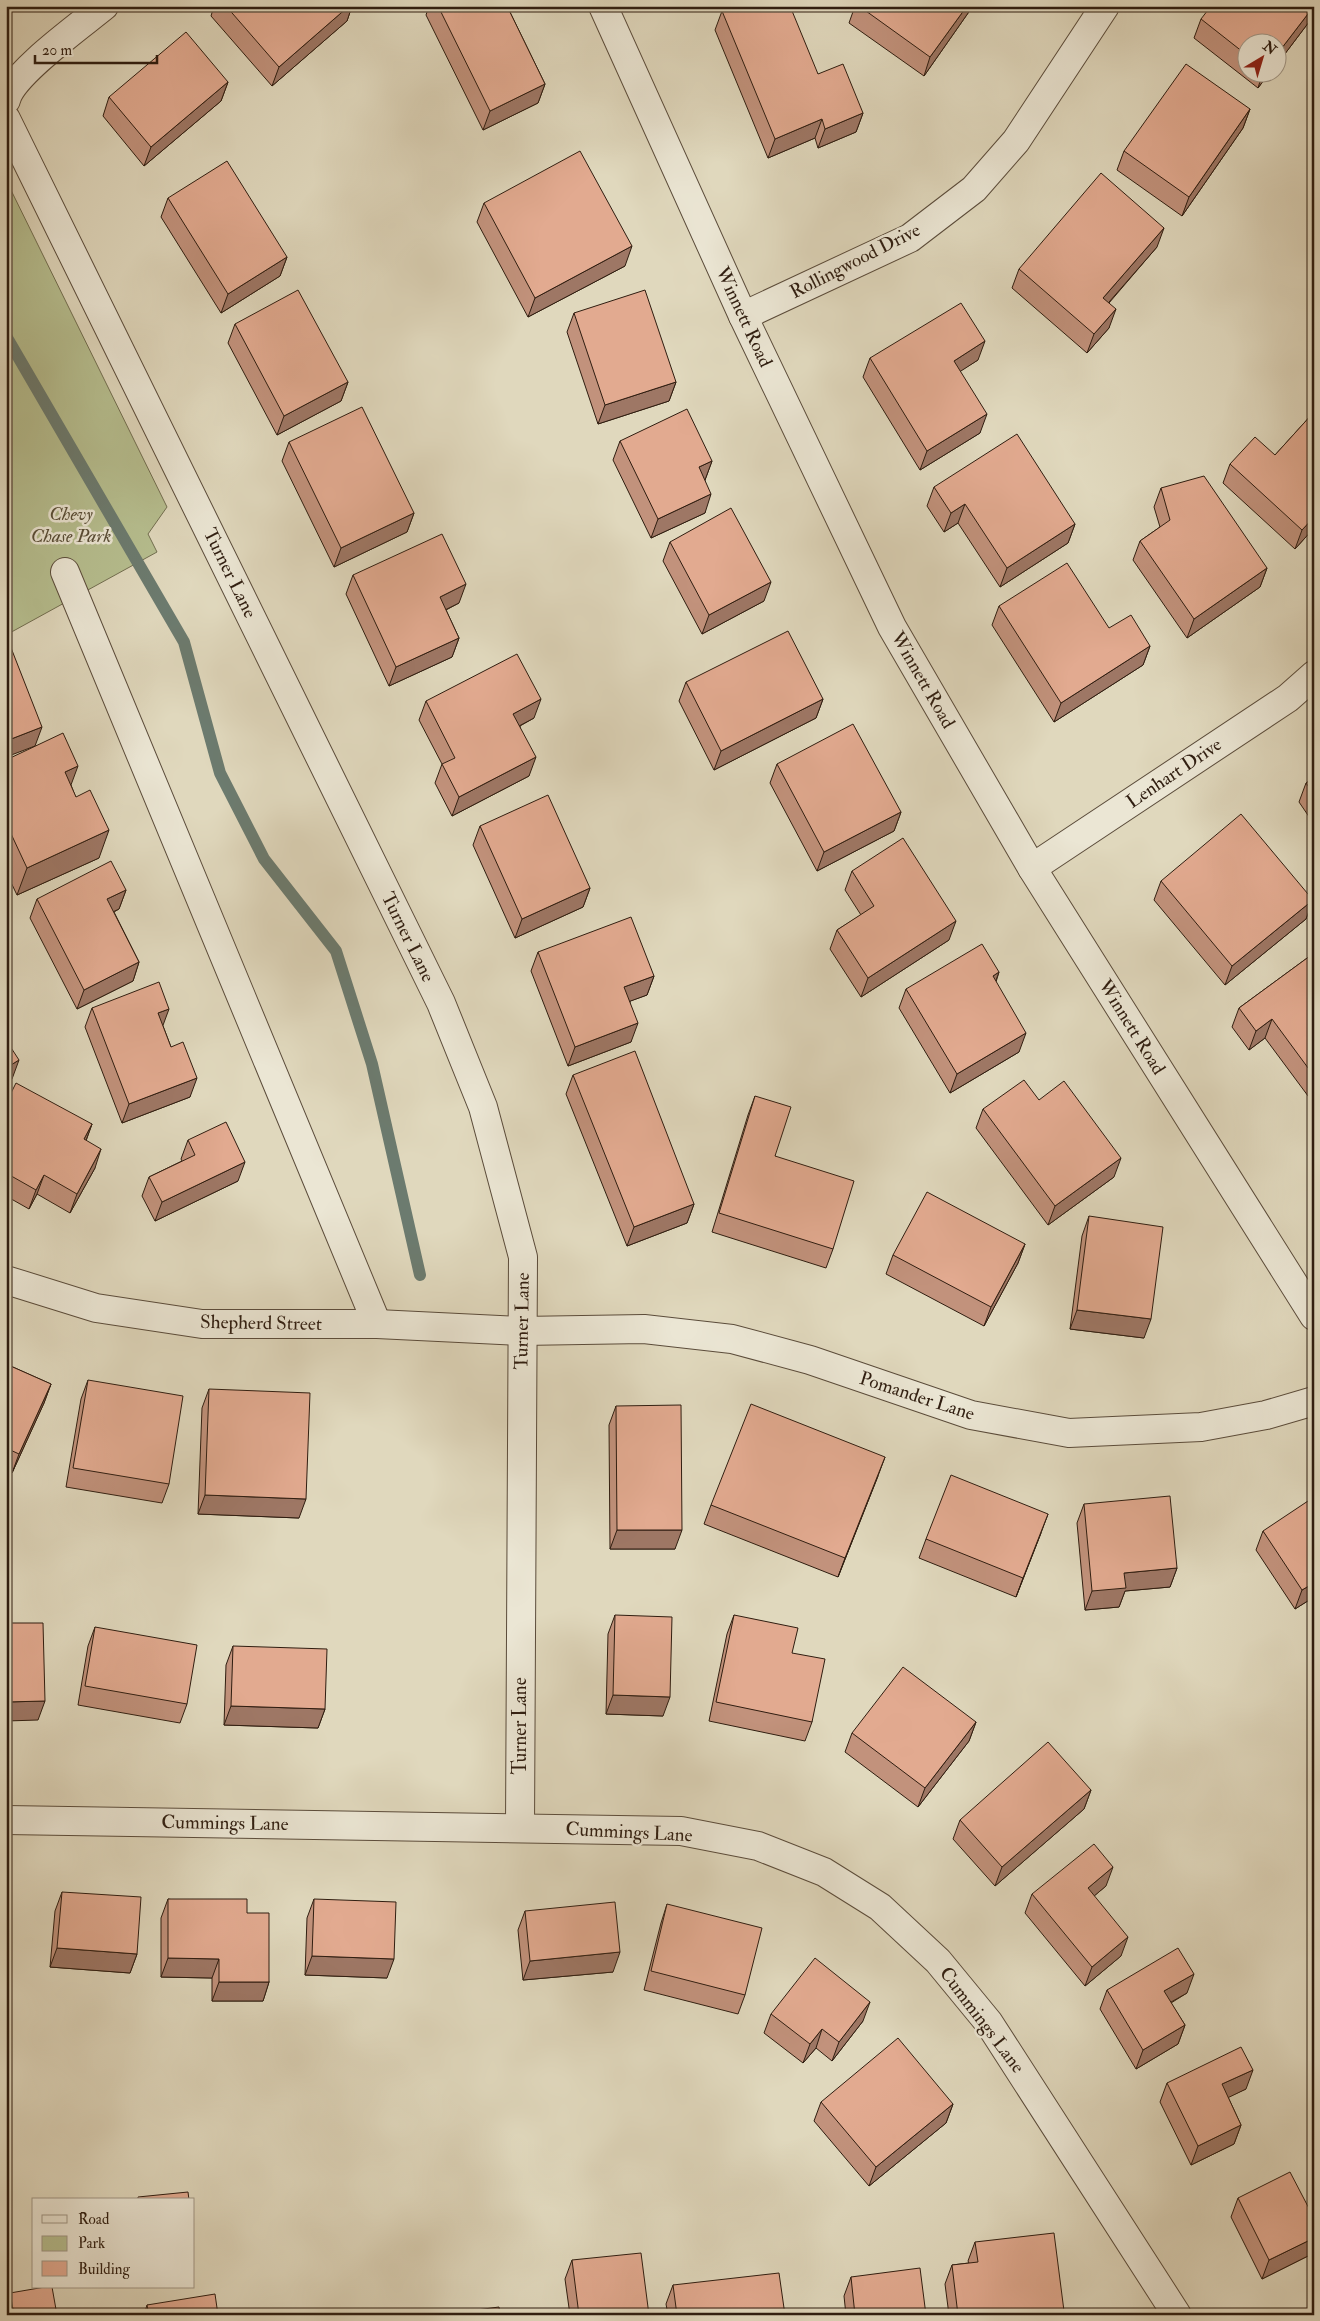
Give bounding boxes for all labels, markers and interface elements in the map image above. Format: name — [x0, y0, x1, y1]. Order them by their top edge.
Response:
scale bar — [35, 32, 158, 64]
north arrow — [1238, 32, 1288, 82]
text: N — [1259, 37, 1280, 59]
text: 20 m — [42, 41, 72, 60]
street label: Rollingwood Drive — [786, 218, 924, 304]
street label: Winnett Road — [710, 262, 778, 372]
park label: Chevy Chase Park — [31, 502, 111, 548]
street label: Turner Lane — [198, 524, 262, 622]
street label: Winnett Road — [885, 626, 961, 733]
street label: Lenhart Drive — [1122, 732, 1226, 814]
street label: Turner Lane — [376, 888, 440, 986]
street label: Winnett Road — [1093, 974, 1171, 1080]
street label: Turner Lane — [509, 1272, 535, 1370]
street label: Shepherd Street — [200, 1310, 322, 1337]
street label: Pomander Lane — [856, 1366, 978, 1426]
street label: Turner Lane — [508, 1677, 532, 1775]
street label: Cummings Lane — [161, 1810, 289, 1836]
street label: Cummings Lane — [565, 1817, 693, 1847]
street label: Cummings Lane — [934, 1962, 1030, 2078]
legend — [32, 2198, 195, 2288]
text: Road — [78, 2210, 110, 2229]
text: Park — [78, 2234, 105, 2253]
text: Building — [78, 2260, 130, 2279]

